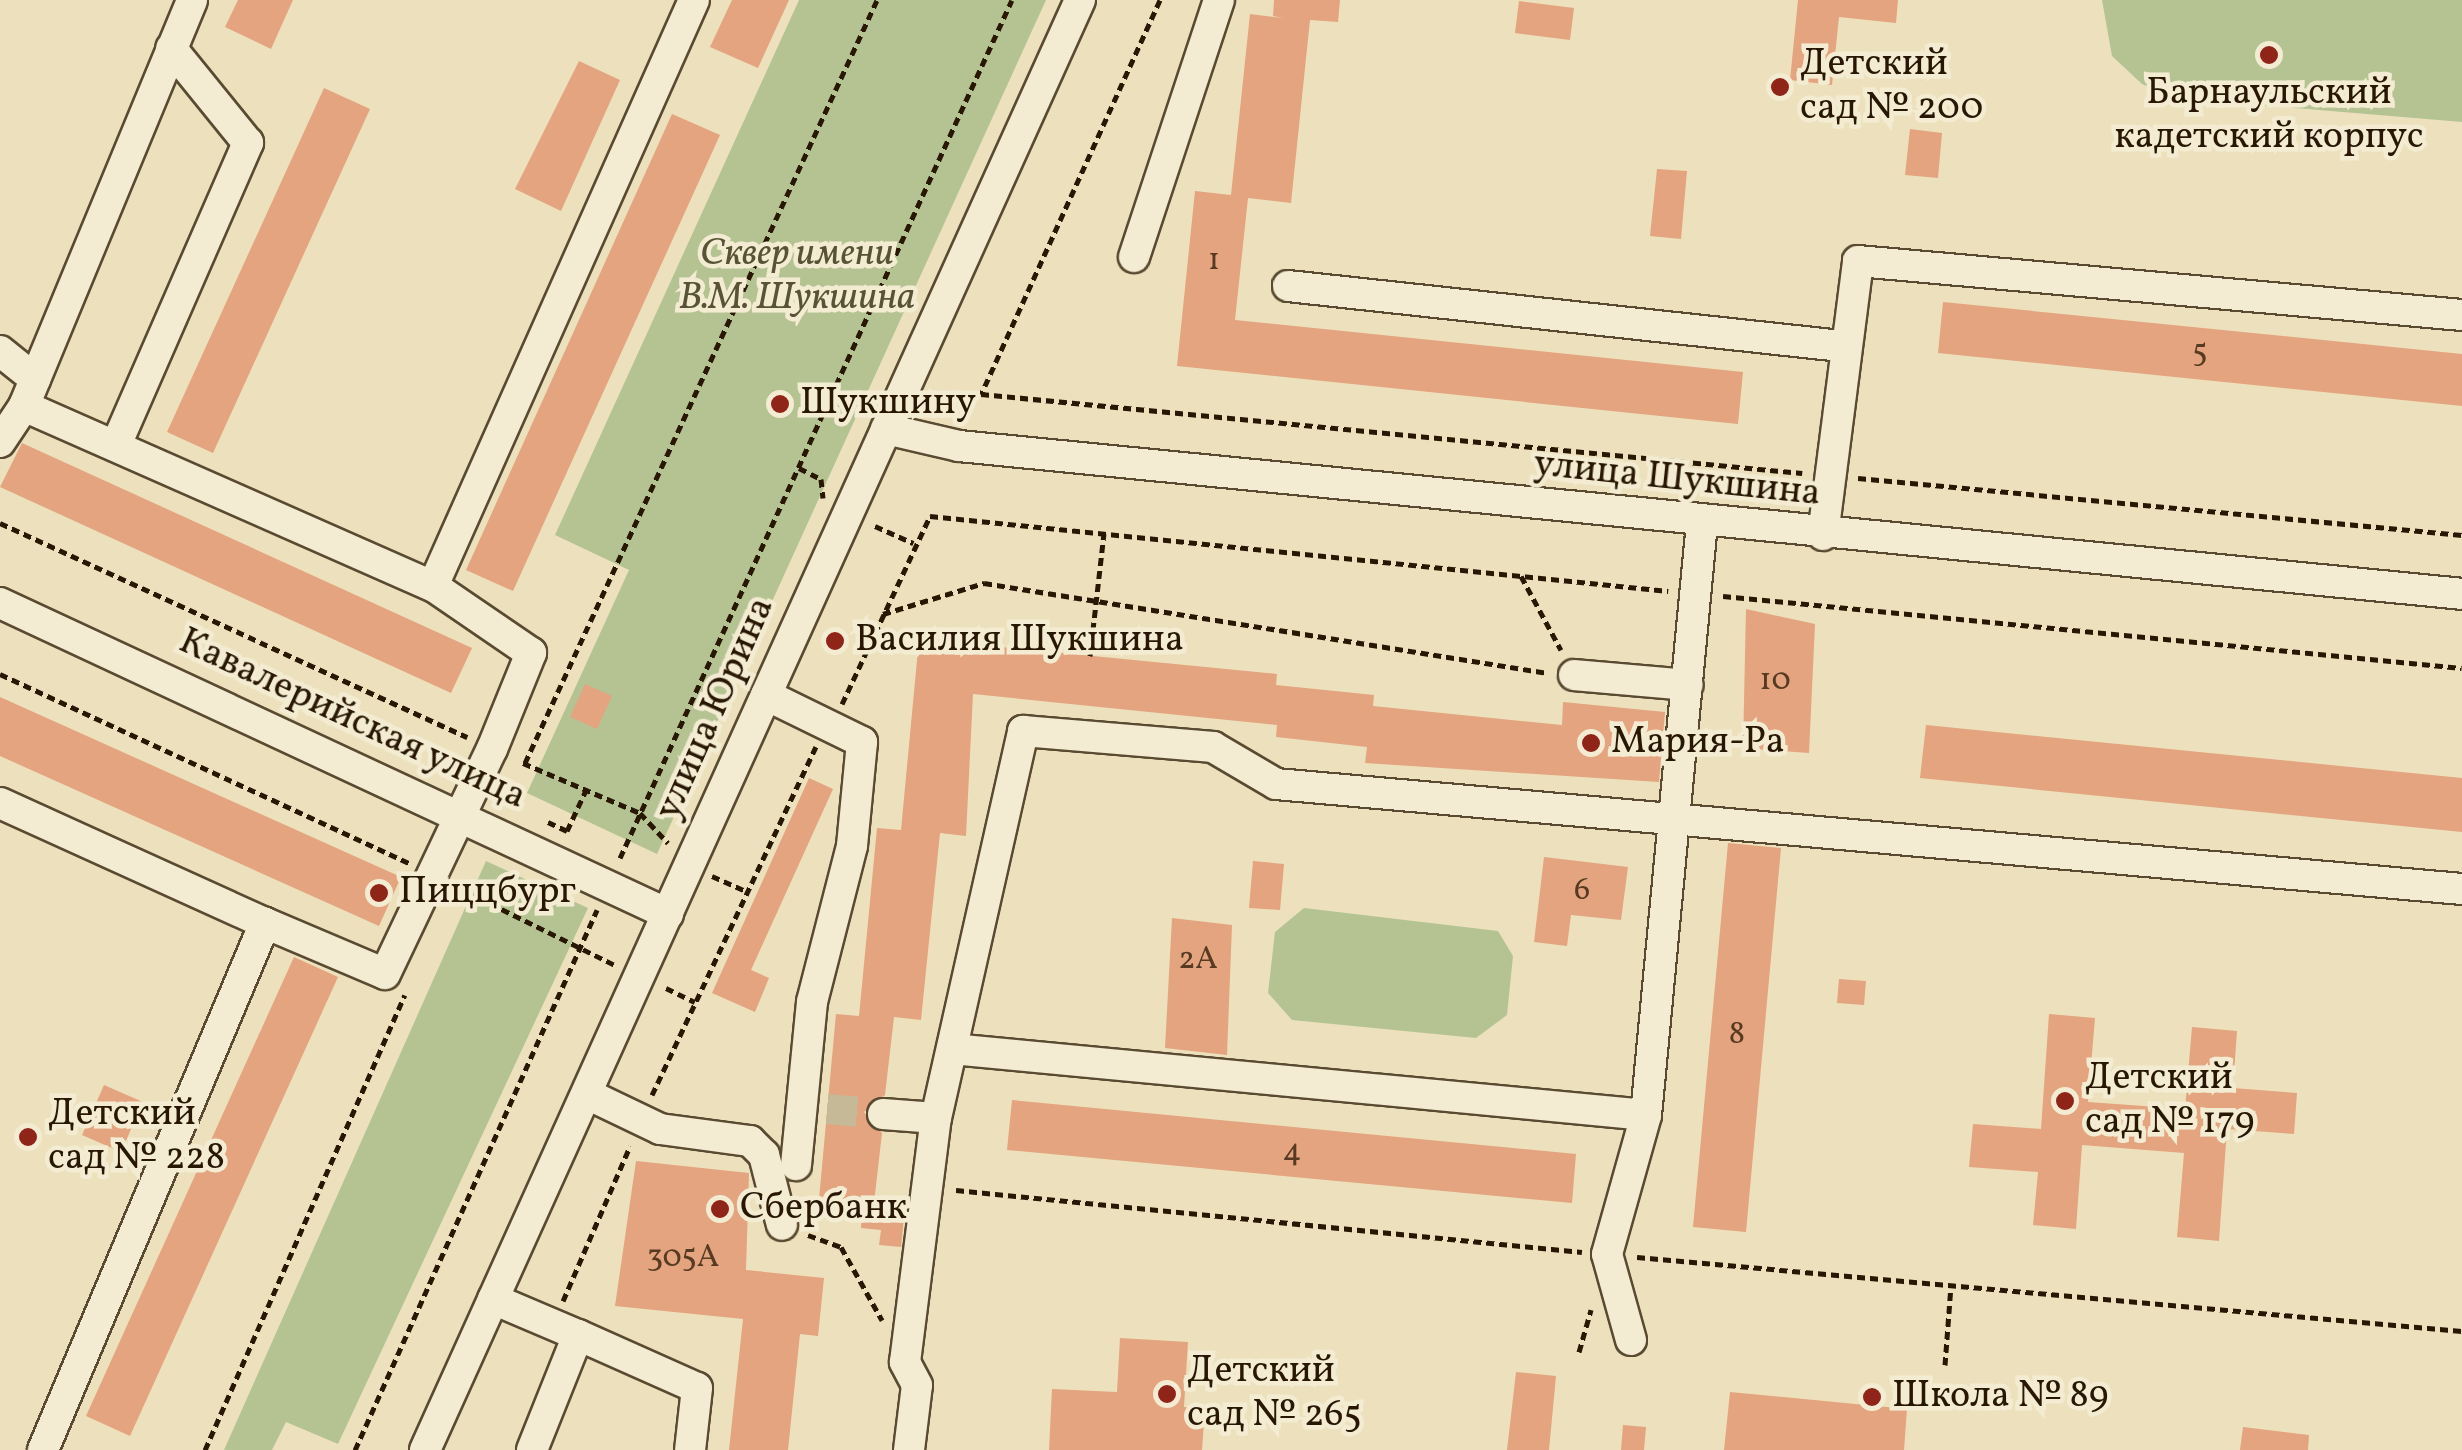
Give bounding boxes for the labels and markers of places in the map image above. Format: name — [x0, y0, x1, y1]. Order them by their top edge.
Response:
place label: Детский сад № 200 — [1800, 42, 1983, 132]
marker: Барнаульский кадетский корпус — [2258, 44, 2280, 66]
place label: Барнаульский кадетский корпус — [2114, 71, 2424, 160]
marker: Детский сад № 200 — [1769, 76, 1791, 98]
place label: Шукшину — [800, 381, 976, 427]
marker: Шукшину — [769, 393, 791, 415]
place label: Василия Шукшина — [855, 618, 1184, 664]
marker: Василия Шукшина — [824, 630, 846, 652]
place label: Мария-Ра — [1611, 720, 1785, 766]
marker: Мария-Ра — [1580, 732, 1602, 754]
place label: Пиццбург — [399, 870, 576, 916]
marker: Пиццбург — [368, 882, 390, 904]
place label: Детский сад № 179 — [2085, 1056, 2254, 1146]
marker: Детский сад № 179 — [2054, 1090, 2076, 1112]
place label: Детский сад № 228 — [48, 1092, 225, 1182]
marker: Детский сад № 228 — [17, 1126, 39, 1148]
place label: Сбербанк — [740, 1186, 907, 1232]
marker: Сбербанк — [709, 1198, 731, 1220]
place label: Детский сад № 265 — [1187, 1349, 1362, 1438]
place label: Школа № 89 — [1892, 1374, 2109, 1420]
marker: Детский сад № 265 — [1156, 1383, 1178, 1405]
marker: Школа № 89 — [1861, 1386, 1883, 1408]

